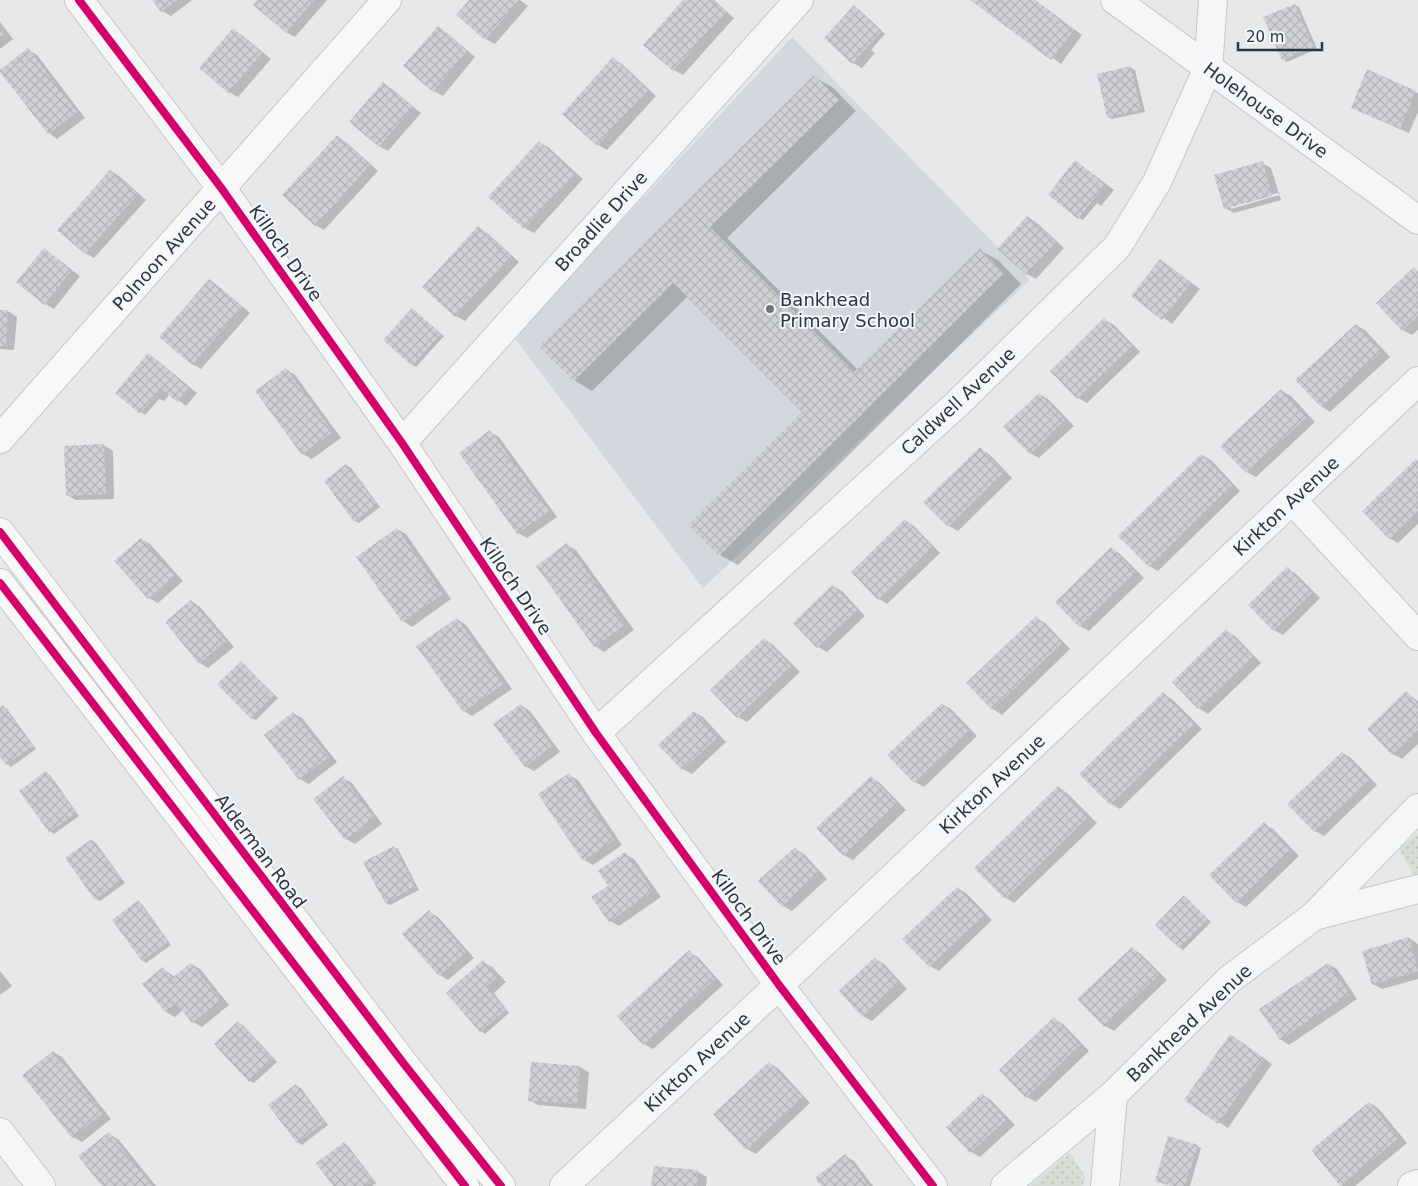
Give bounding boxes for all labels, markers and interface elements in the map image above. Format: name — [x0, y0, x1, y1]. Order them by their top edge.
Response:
scale bar — [1238, 20, 1322, 52]
text: 20 m — [1246, 28, 1284, 46]
street label: Holehouse Drive — [1200, 58, 1332, 162]
street label: Broadlie Drive — [551, 167, 651, 275]
street label: Polnoon Avenue — [108, 194, 220, 314]
street label: Killoch Drive — [245, 201, 327, 305]
place label: Bankhead Primary School — [780, 289, 915, 331]
marker: Bankhead Primary School — [764, 303, 776, 315]
street label: Caldwell Avenue — [897, 343, 1019, 459]
street label: Kirkton Avenue — [1229, 452, 1343, 560]
street label: Killoch Drive — [476, 533, 556, 639]
street label: Kirkton Avenue — [935, 730, 1049, 838]
street label: Alderman Road — [211, 790, 311, 912]
street label: Killoch Drive — [707, 865, 791, 969]
street label: Bankhead Avenue — [1122, 960, 1256, 1086]
street label: Kirkton Avenue — [640, 1008, 754, 1116]

